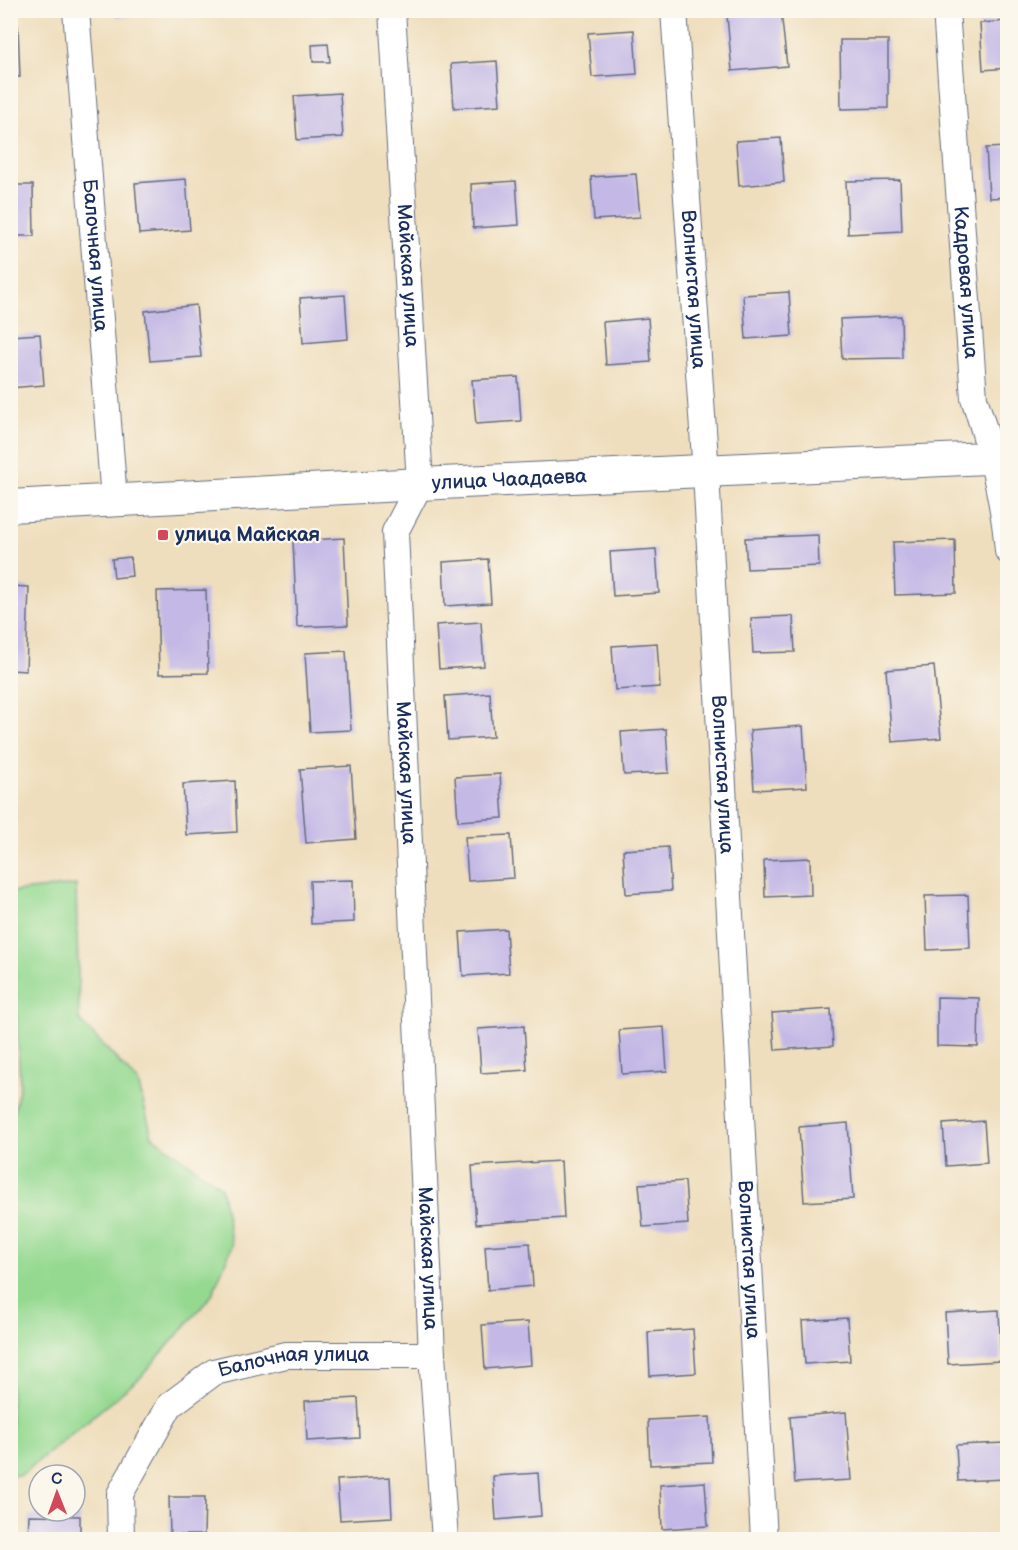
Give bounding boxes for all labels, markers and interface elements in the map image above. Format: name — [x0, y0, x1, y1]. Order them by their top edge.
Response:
street label: Балочная улица — [77, 178, 113, 333]
street label: Майская улица — [391, 203, 424, 348]
street label: Кадровая улица — [948, 205, 983, 360]
street label: Волнистая улица — [676, 209, 711, 370]
street label: улица Чаадаева — [431, 464, 588, 495]
place label: улица Майская — [175, 523, 320, 547]
marker: улица Майская — [156, 528, 170, 542]
street label: Волнистая улица — [706, 694, 739, 855]
street label: Майская улица — [391, 700, 421, 845]
street label: Волнистая улица — [732, 1180, 765, 1340]
street label: Майская улица — [412, 1186, 443, 1331]
street label: Балочная улица — [216, 1343, 370, 1383]
north arrow — [27, 1463, 87, 1523]
text: С — [51, 1470, 62, 1489]

